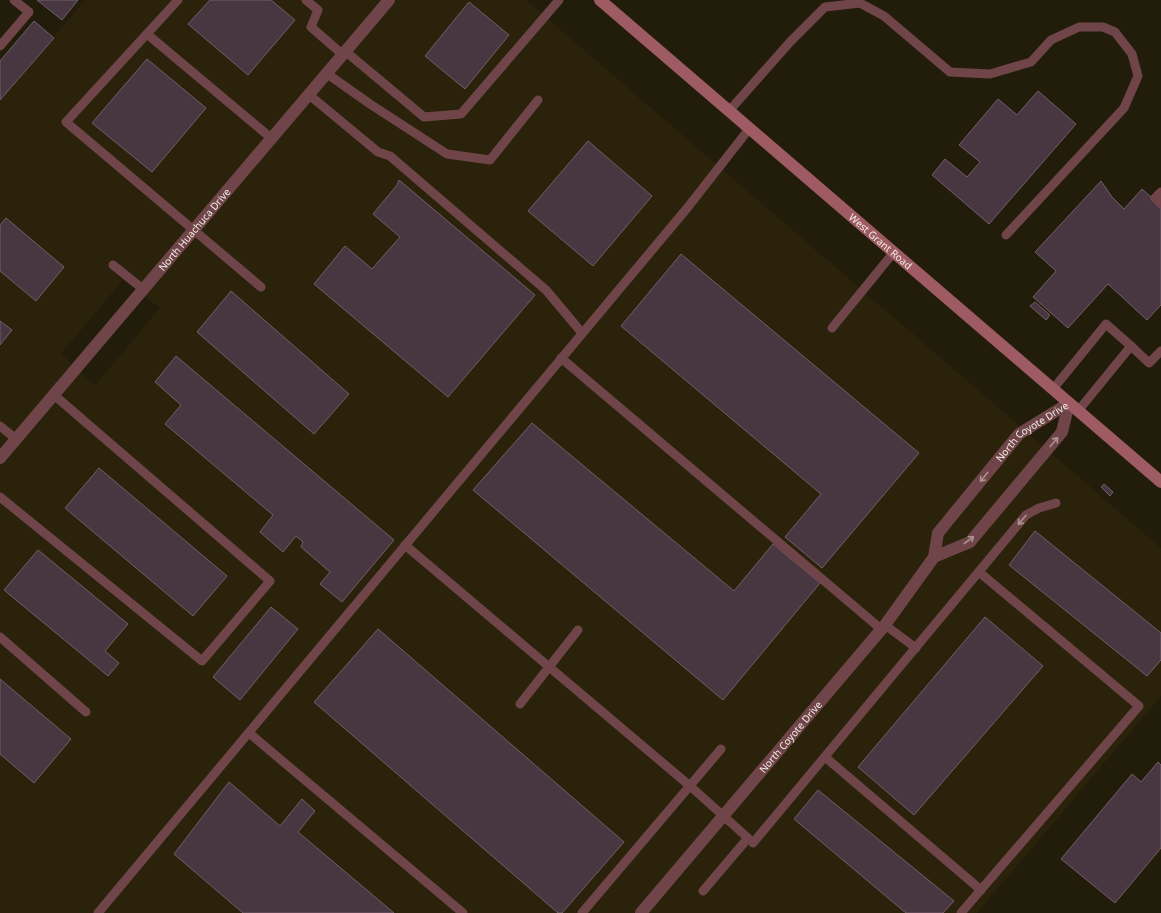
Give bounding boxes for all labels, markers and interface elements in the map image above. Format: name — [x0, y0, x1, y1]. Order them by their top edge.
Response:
street label: North Huachuca Drive — [155, 185, 234, 274]
street label: West Grant Road — [846, 210, 915, 272]
street label: North Coyote Drive — [992, 398, 1071, 464]
one-way arrow — [1049, 437, 1058, 447]
one-way arrow — [979, 472, 988, 483]
one-way arrow — [1017, 515, 1026, 525]
one-way arrow — [964, 536, 975, 545]
street label: North Coyote Drive — [756, 698, 825, 776]

